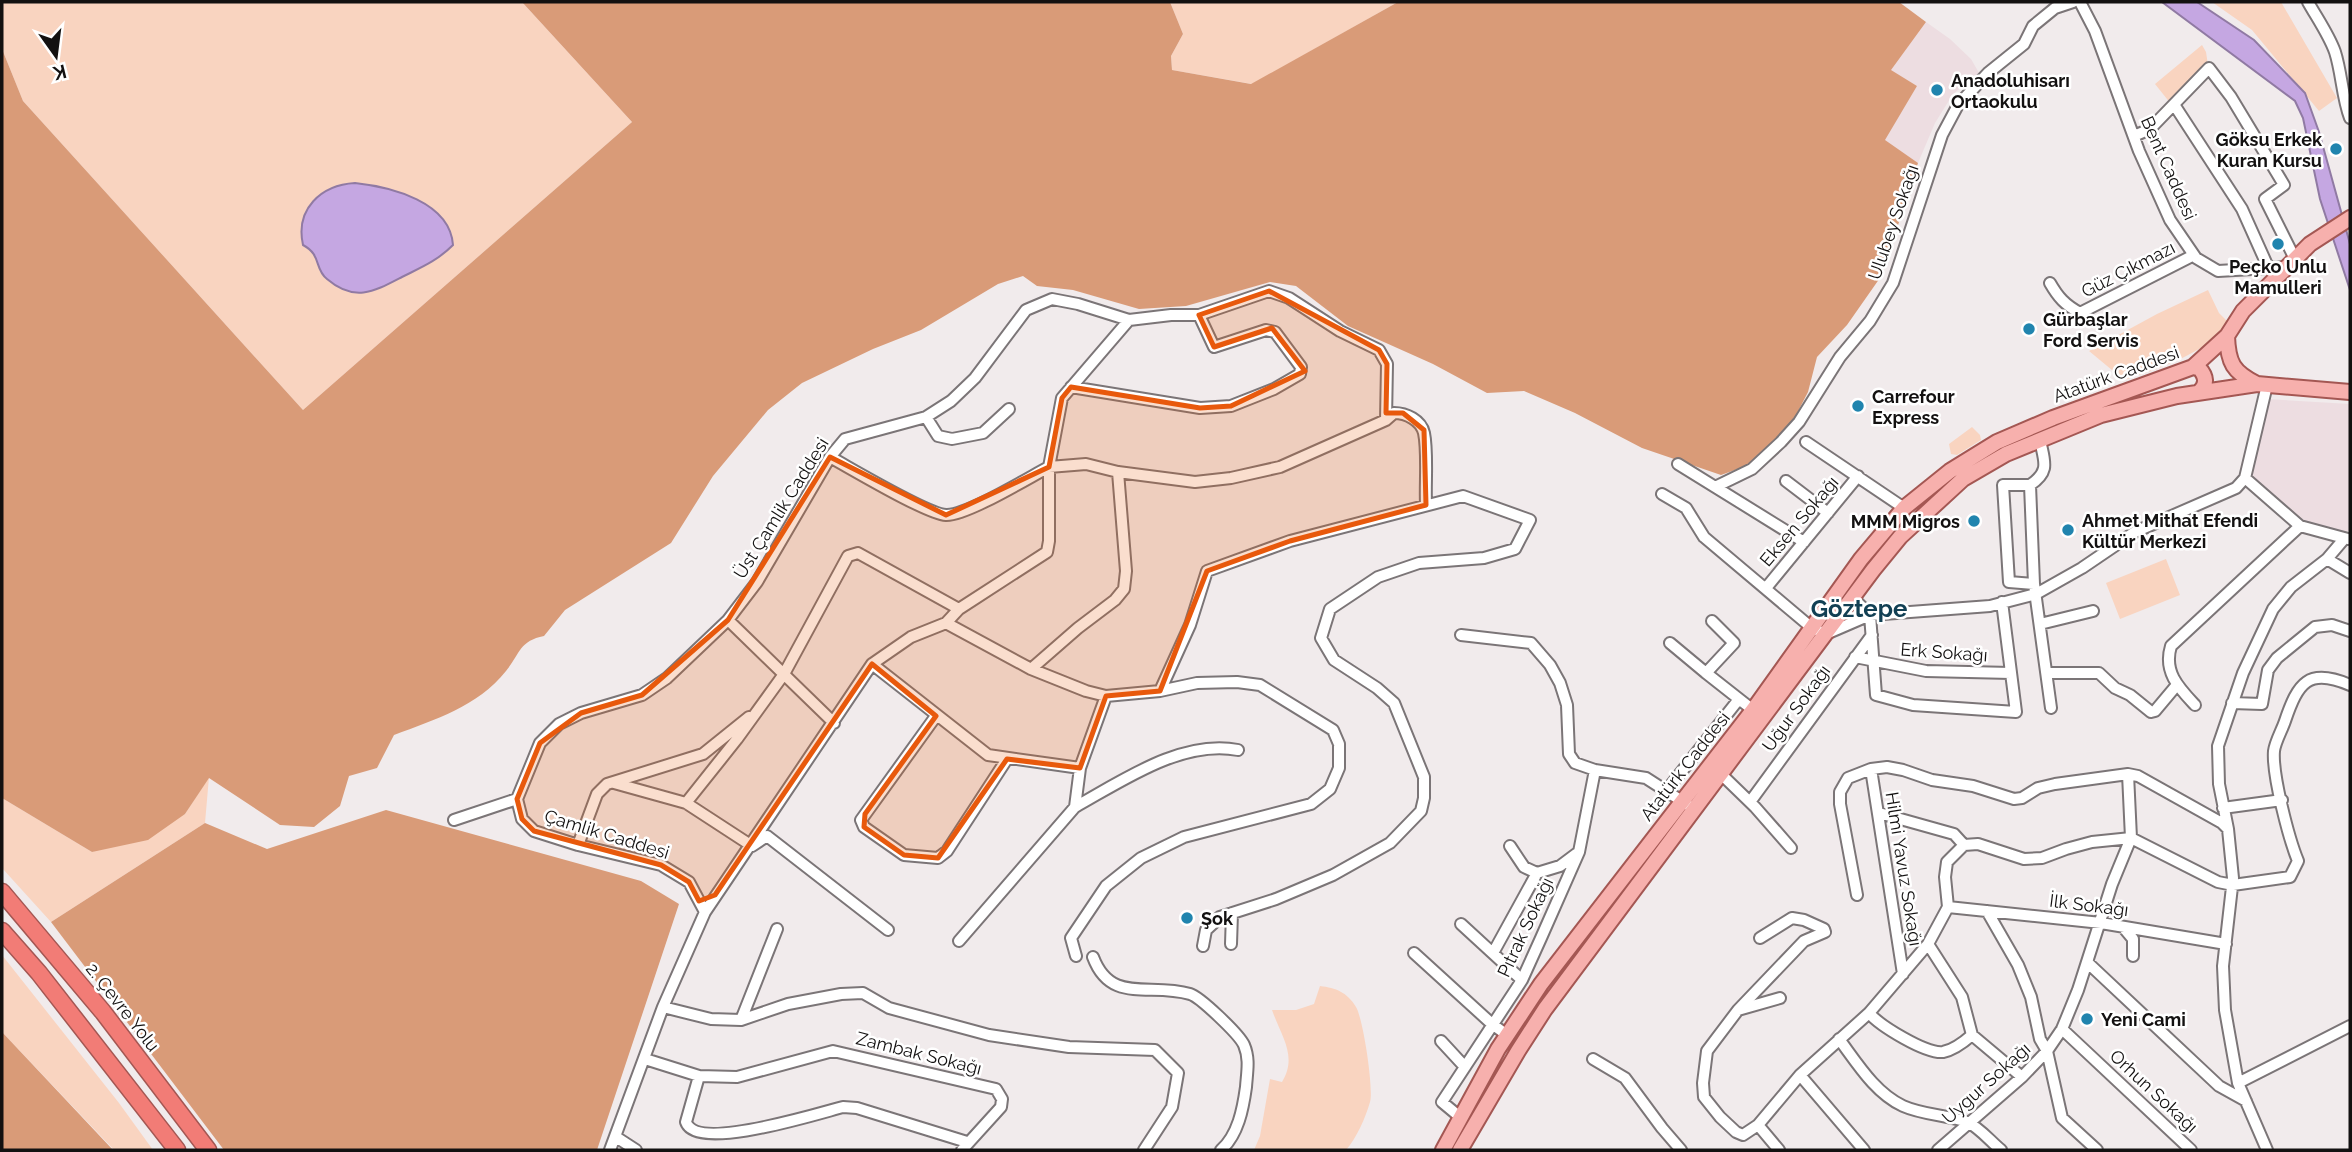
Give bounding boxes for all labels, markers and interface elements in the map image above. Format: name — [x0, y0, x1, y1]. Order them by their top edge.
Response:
north arrow — [21, 21, 91, 91]
text: K — [51, 60, 69, 85]
place label: Anadoluhisarı Ortaokulu — [1951, 70, 2070, 112]
marker: Anadoluhisarı Ortaokulu — [1929, 82, 1945, 98]
street label: Bent Caddesi — [2137, 113, 2201, 223]
place label: Göksu Erkek Kuran Kursu — [2216, 129, 2323, 171]
marker: Göksu Erkek Kuran Kursu — [2328, 141, 2344, 157]
street label: Ulubey Sokağı — [1863, 162, 1923, 282]
street label: Güz Çıkmazı — [2078, 236, 2178, 302]
marker: Peçko Unlu Mamulleri — [2270, 236, 2286, 252]
place label: Peçko Unlu Mamulleri — [2229, 256, 2327, 298]
place label: Gürbaşlar Ford Servis — [2043, 309, 2139, 351]
marker: Gürbaşlar Ford Servis — [2021, 321, 2037, 337]
street label: Atatürk Caddesi — [2050, 341, 2182, 407]
place label: Carrefour Express — [1872, 386, 1955, 428]
marker: Carrefour Express — [1850, 398, 1866, 414]
street label: Üst Çamlik Caddesi — [729, 434, 833, 582]
street label: Eksen Sokağı — [1755, 472, 1843, 570]
place label: Ahmet Mithat Efendi Kültür Merkezi — [2082, 510, 2258, 552]
place label: MMM Migros — [1851, 511, 1960, 532]
marker: MMM Migros — [1966, 513, 1982, 529]
marker: Ahmet Mithat Efendi Kültür Merkezi — [2060, 522, 2076, 538]
district label: Göztepe — [1811, 594, 1907, 623]
street label: Erk Sokağı — [1900, 638, 1988, 666]
street label: Uğur Sokağı — [1758, 661, 1834, 755]
street label: Atatürk Caddesi — [1636, 707, 1734, 825]
street label: Hilmi Yavuz Sokağı — [1881, 790, 1927, 948]
street label: Çamlik Caddesi — [542, 805, 672, 863]
street label: Pıtrak Sokağı — [1493, 874, 1557, 980]
street label: İlk Sokağı — [2048, 890, 2130, 920]
place label: Şok — [1201, 908, 1234, 929]
marker: Şok — [1179, 910, 1195, 926]
street label: 2. Çevre Yolu — [82, 959, 164, 1055]
place label: Yeni Cami — [2101, 1009, 2186, 1030]
marker: Yeni Cami — [2079, 1011, 2095, 1027]
street label: Zambak Sokağı — [854, 1027, 984, 1079]
street label: Uygur Sokağı — [1938, 1038, 2034, 1128]
street label: Orhun Sokağı — [2106, 1045, 2202, 1137]

